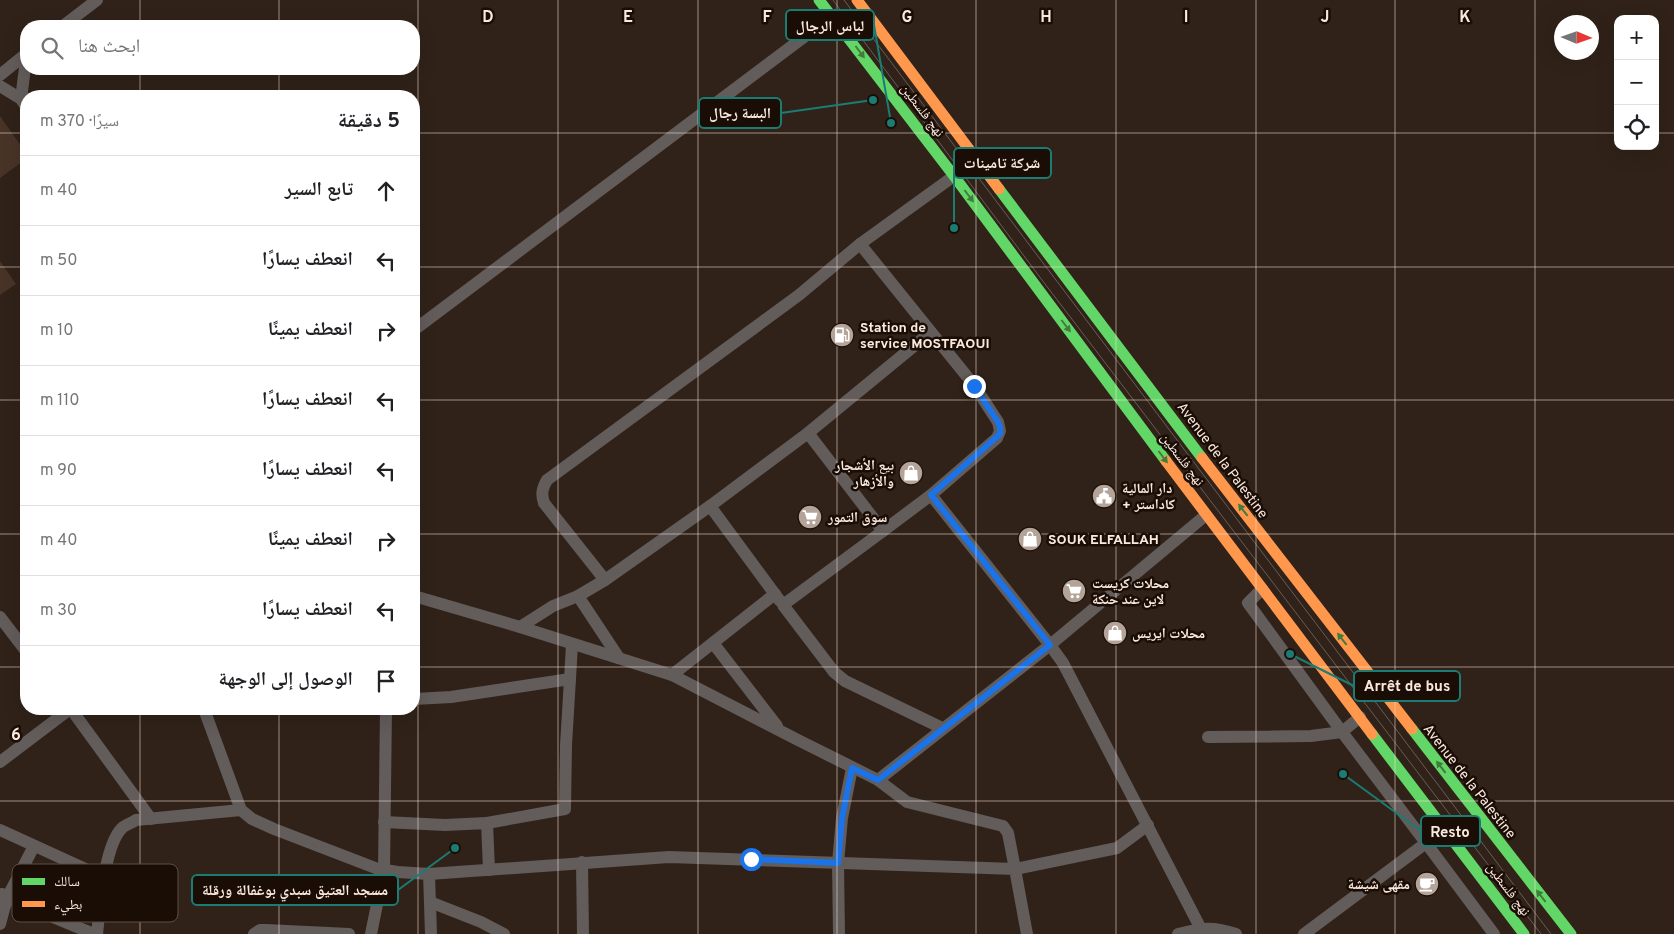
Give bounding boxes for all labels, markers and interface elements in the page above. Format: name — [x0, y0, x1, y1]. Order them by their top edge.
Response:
text: D — [482, 8, 494, 28]
text: E — [623, 8, 633, 28]
text: F — [762, 8, 772, 28]
text: G — [902, 8, 912, 28]
text: H — [1040, 8, 1052, 28]
text: I — [1184, 8, 1188, 28]
text: J — [1321, 8, 1329, 28]
text: K — [1459, 8, 1471, 28]
callout: لباس الرجال — [786, 10, 874, 40]
north arrow — [1554, 15, 1599, 60]
map controls — [1614, 15, 1659, 150]
button: + — [1614, 15, 1659, 60]
text: لباس الرجال — [796, 18, 864, 37]
search box — [20, 20, 420, 75]
icon: search — [38, 34, 66, 62]
text: ابحث هنا — [78, 35, 140, 59]
one-way arrow — [855, 46, 865, 59]
button: − — [1614, 60, 1659, 105]
street label: نهج فلسطين — [896, 81, 947, 141]
callout: البسة رجال — [699, 98, 781, 128]
text: البسة رجال — [709, 105, 771, 124]
button: locate — [1614, 105, 1659, 150]
text: 5 دقيقة — [338, 108, 400, 135]
text: سيرًا · 370 m — [40, 112, 119, 132]
callout: شركة تامينات — [954, 148, 1051, 178]
text: شركة تامينات — [964, 155, 1040, 174]
icon: ahead — [372, 177, 400, 205]
text: تابع السير — [285, 178, 353, 202]
text: 40 m — [40, 181, 78, 201]
one-way arrow — [964, 189, 974, 203]
icon: left — [372, 247, 400, 275]
text: انعطف يسارًا — [262, 248, 353, 272]
text: 50 m — [40, 251, 78, 271]
icon: right — [372, 317, 400, 345]
text: انعطف يمينًا — [268, 318, 353, 342]
one-way arrow — [1061, 319, 1071, 333]
place label: Station de service MOSTFAOUI — [860, 320, 990, 353]
text: 10 m — [40, 321, 74, 341]
fuel station icon: Station de service MOSTFAOUI — [829, 322, 855, 348]
route end — [963, 375, 986, 398]
icon: left — [372, 387, 400, 415]
text: انعطف يسارًا — [262, 388, 353, 412]
text: 110 m — [40, 391, 80, 411]
street label: Avenue de la Palestine — [1173, 400, 1271, 522]
street label: نهج فلسطين — [1156, 430, 1207, 490]
one-way arrow — [1158, 450, 1168, 464]
icon: left — [372, 457, 400, 485]
text: انعطف يسارًا — [262, 458, 353, 482]
place label: بيع الأشجار والأزهار — [834, 458, 894, 491]
shop icon: بيع الأشجار والأزهار — [898, 460, 924, 486]
text: 90 m — [40, 461, 77, 481]
place label: دار المالية + كاداستر — [1122, 481, 1175, 514]
public building icon: دار المالية + كاداستر — [1091, 483, 1117, 509]
supermarket icon: سوق التمور — [797, 504, 823, 530]
one-way arrow — [1237, 504, 1248, 517]
place label: سوق التمور — [827, 510, 887, 527]
shop icon: SOUK ELFALLAH — [1017, 526, 1043, 552]
icon: right — [372, 527, 400, 555]
text: انعطف يمينًا — [268, 528, 353, 552]
text: 40 m — [40, 531, 78, 551]
place label: SOUK ELFALLAH — [1048, 532, 1159, 549]
place label: محلات كريست لاين عند حنكة — [1092, 576, 1169, 609]
supermarket icon: محلات كريست لاين عند حنكة — [1061, 578, 1087, 604]
icon: left — [372, 597, 400, 625]
text: انعطف يسارًا — [262, 598, 353, 622]
text: 30 m — [40, 601, 77, 621]
shop icon: محلات ايريس — [1102, 620, 1128, 646]
place label: محلات ايريس — [1132, 626, 1205, 643]
one-way arrow — [1336, 632, 1347, 645]
icon: arrive — [372, 667, 400, 695]
text: الوصول إلى الوجهة — [219, 668, 353, 692]
callout: Arrêt de bus — [1354, 671, 1460, 701]
text: Arrêt de bus — [1364, 678, 1450, 697]
street label: Avenue de la Palestine — [1419, 721, 1519, 843]
text: 6 — [11, 726, 21, 746]
one-way arrow — [1436, 760, 1446, 774]
callout: Resto — [1421, 816, 1480, 846]
text: Resto — [1430, 824, 1470, 843]
route start — [740, 848, 763, 871]
street label: نهج فلسطين — [1482, 860, 1533, 920]
legend — [12, 864, 178, 922]
cafe icon: مقهى شيشة — [1414, 871, 1440, 897]
text: سالك — [54, 874, 80, 891]
callout: مسجد العتيق سبدي بوغفالة ورقلة — [192, 875, 398, 905]
place label: مقهى شيشة — [1348, 877, 1410, 894]
text: مسجد العتيق سبدي بوغفالة ورقلة — [202, 882, 388, 902]
one-way arrow — [1535, 889, 1546, 902]
text: بطيء — [54, 897, 83, 916]

